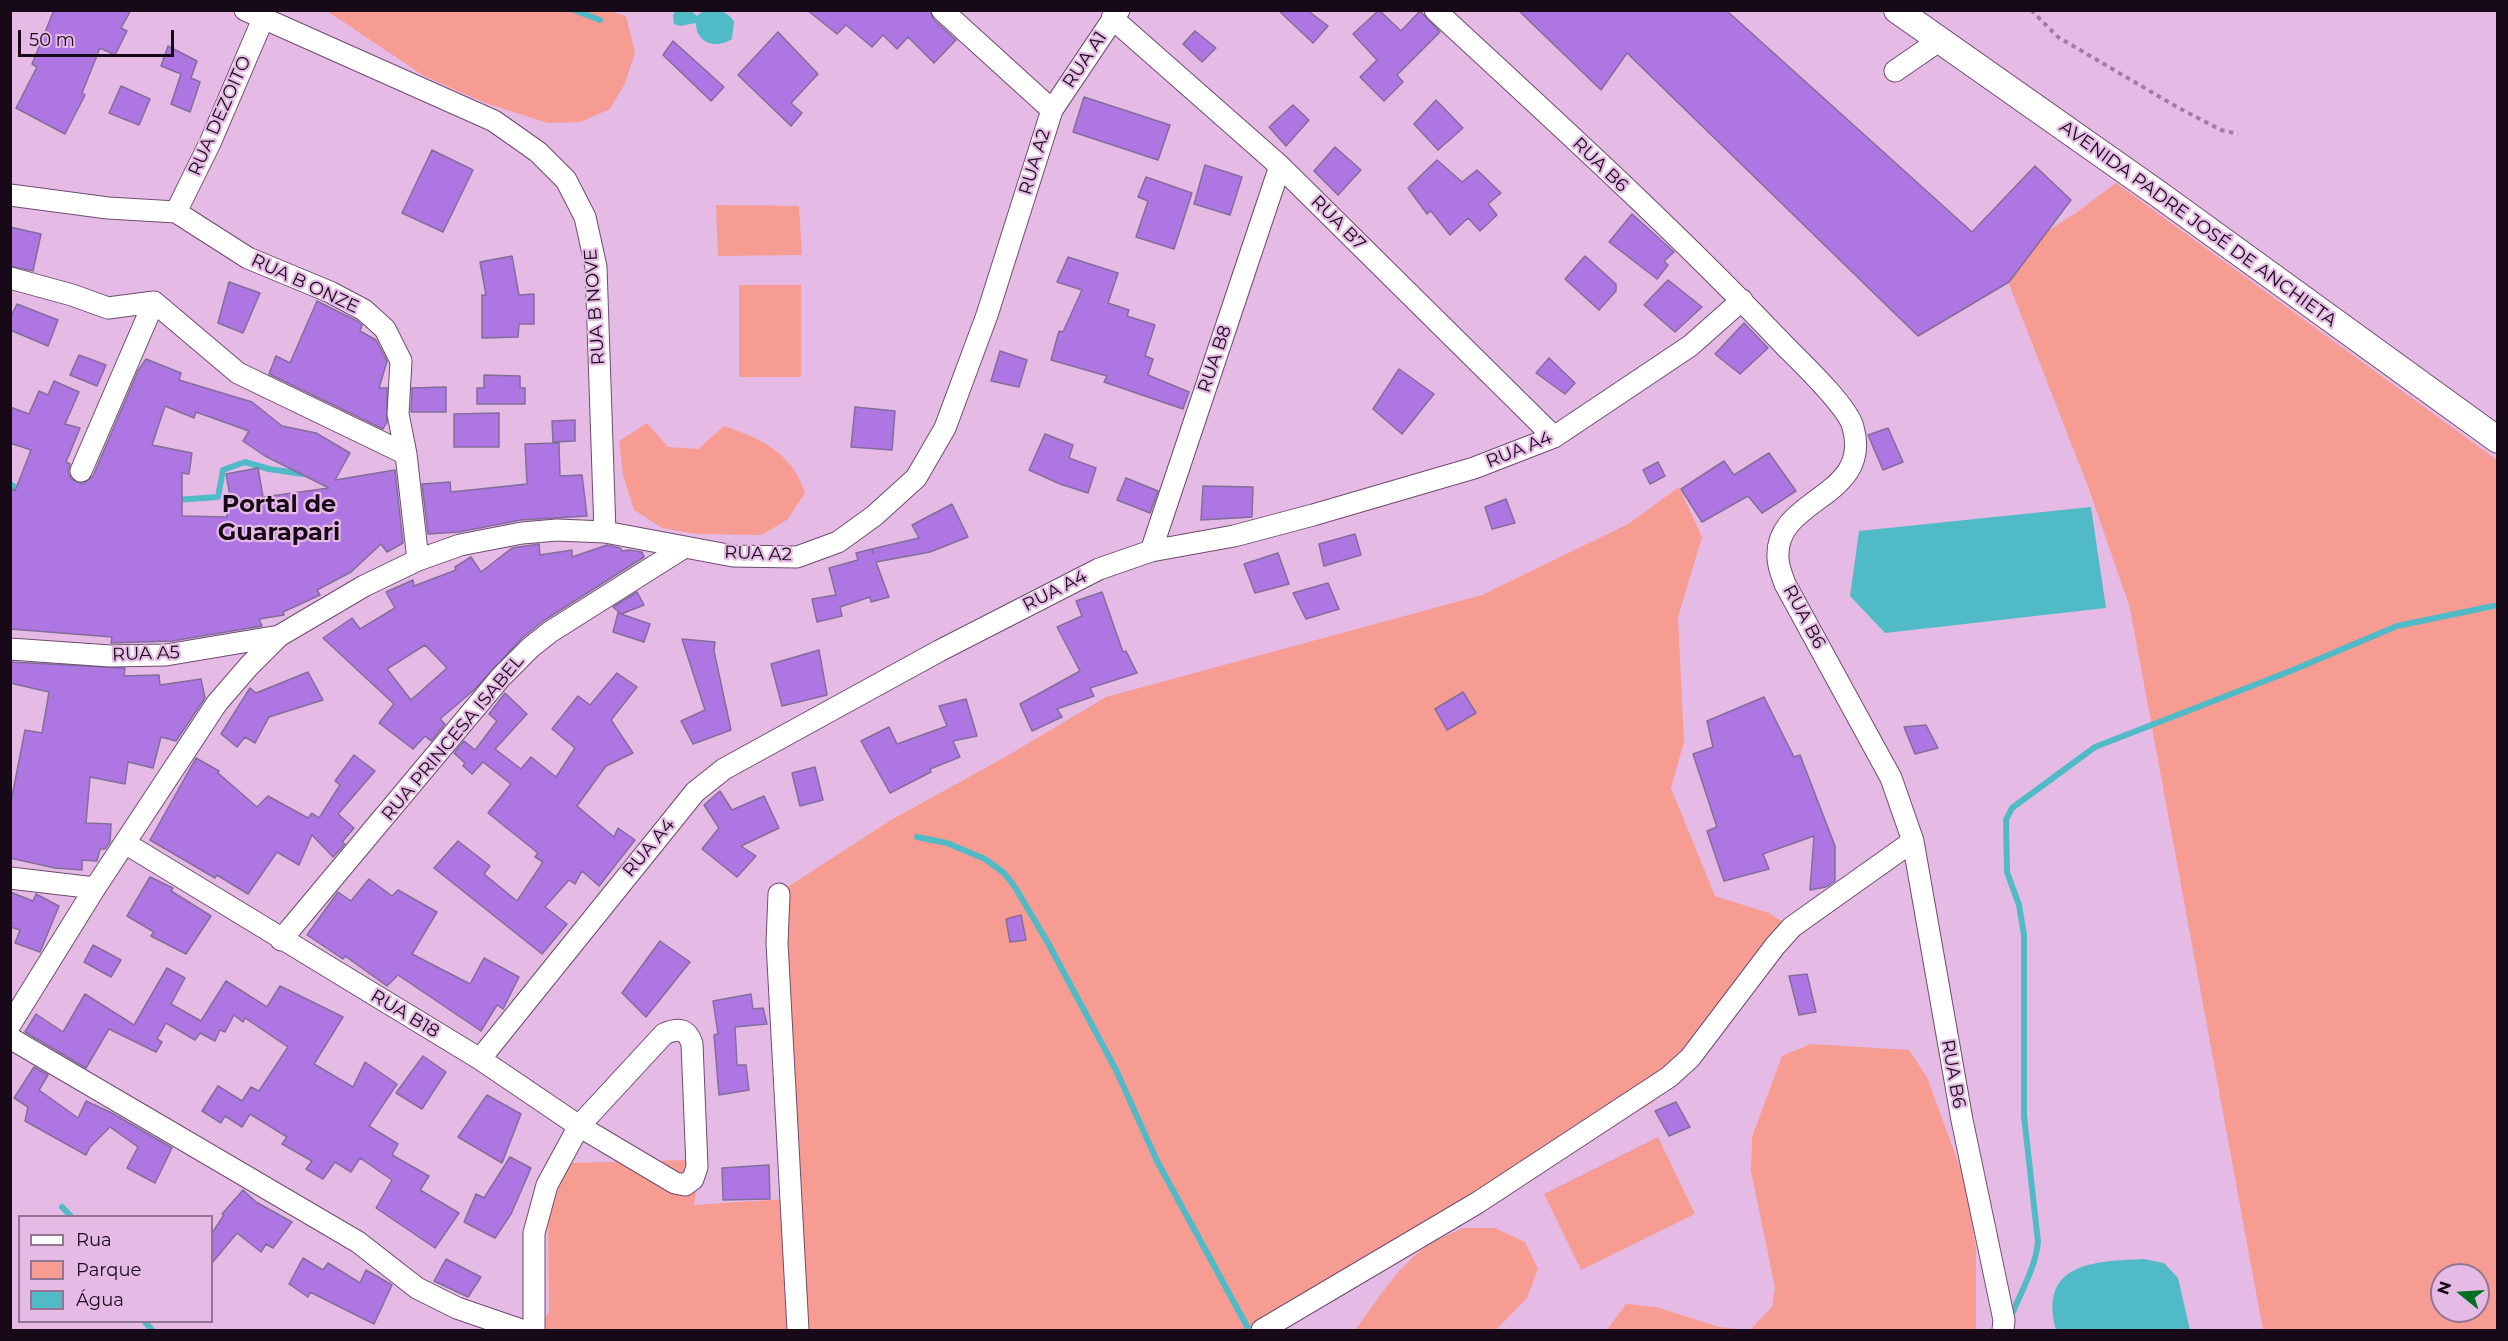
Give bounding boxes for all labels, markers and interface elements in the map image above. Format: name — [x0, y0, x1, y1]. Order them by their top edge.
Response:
scale bar — [21, 18, 177, 56]
street label: RUA A1 — [1058, 28, 1112, 92]
text: 50 m — [29, 29, 75, 51]
street label: RUA DEZOITO — [184, 53, 256, 179]
street label: AVENIDA PADRE JOSÉ DE ANCHIETA — [2055, 116, 2341, 332]
street label: RUA A2 — [1015, 126, 1055, 198]
street label: RUA B6 — [1568, 133, 1632, 197]
street label: RUA B7 — [1306, 191, 1370, 255]
street label: RUA B NOVE — [580, 248, 610, 366]
street label: RUA B ONZE — [248, 250, 362, 318]
street label: RUA B8 — [1193, 323, 1237, 395]
street label: RUA A4 — [1483, 427, 1555, 473]
district label: Portal de Guarapari — [218, 491, 340, 547]
street label: RUA A2 — [724, 542, 792, 566]
street label: RUA A4 — [1019, 566, 1091, 616]
street label: RUA B6 — [1778, 581, 1830, 653]
street label: RUA A5 — [112, 642, 180, 666]
street label: RUA PRINCESA ISABEL — [377, 651, 529, 825]
street label: RUA A4 — [619, 815, 679, 881]
street label: RUA B18 — [367, 985, 443, 1043]
street label: RUA B6 — [1936, 1038, 1970, 1110]
legend — [18, 1215, 213, 1323]
text: Rua — [76, 1229, 112, 1251]
text: Parque — [76, 1259, 141, 1281]
north arrow — [2430, 1263, 2490, 1323]
text: N — [2433, 1279, 2455, 1297]
text: Água — [76, 1289, 124, 1311]

